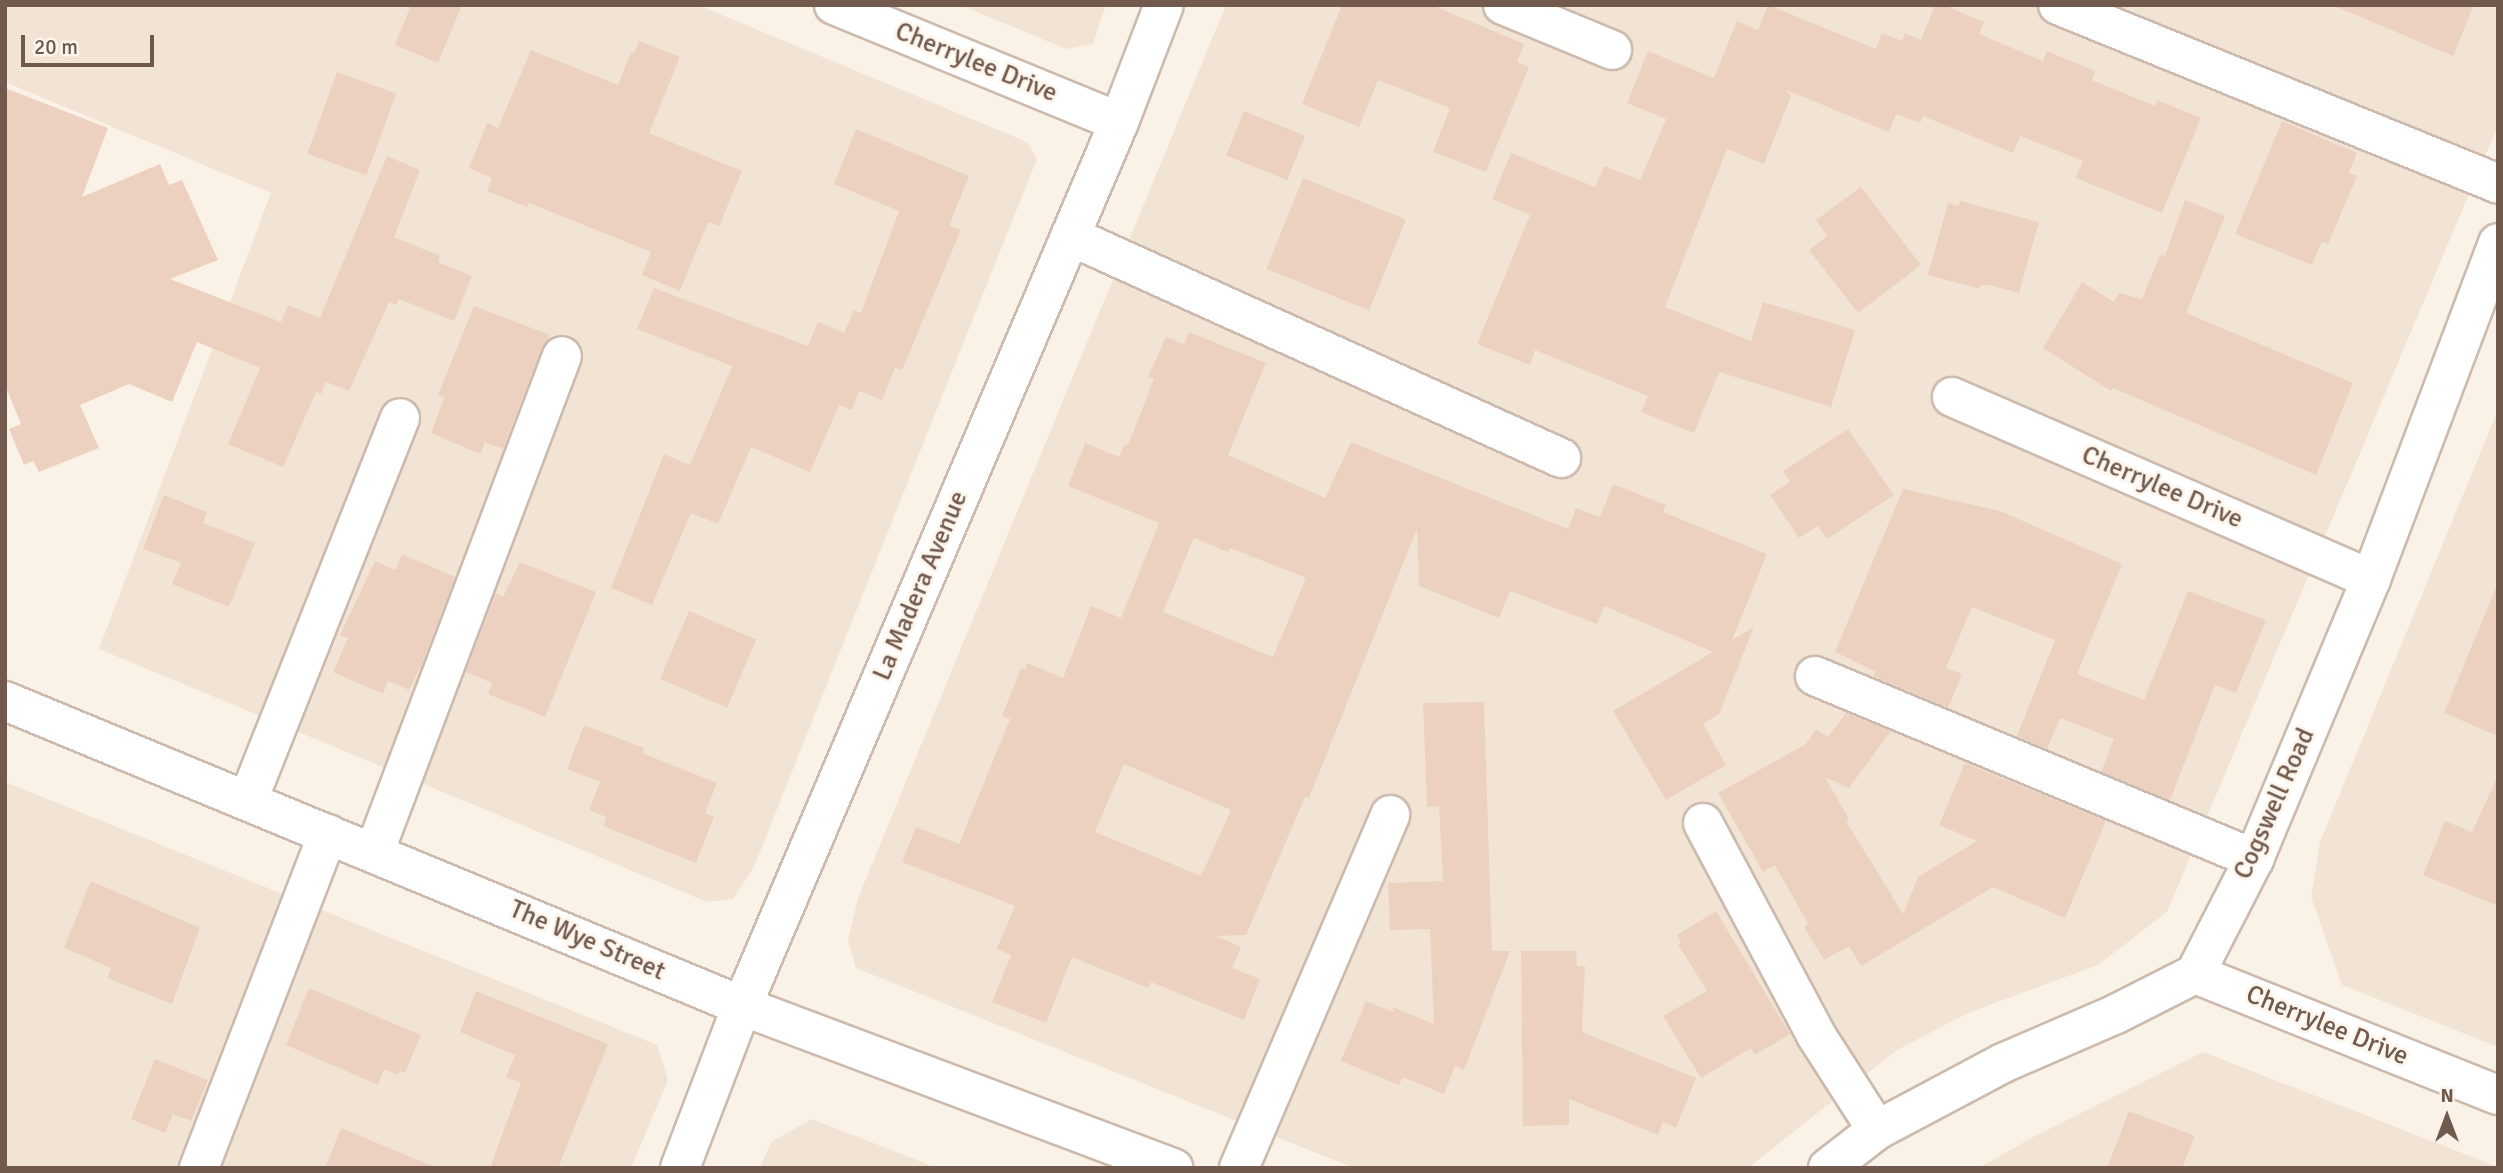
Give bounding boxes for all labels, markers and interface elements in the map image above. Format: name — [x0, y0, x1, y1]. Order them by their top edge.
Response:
street label: Cherrylee Drive — [890, 16, 1062, 110]
scale bar — [24, 21, 158, 65]
text: 20 m — [34, 34, 78, 60]
street label: Cherrylee Drive — [2077, 440, 2247, 536]
street label: La Madera Avenue — [867, 487, 975, 685]
street label: Cogswell Road — [2228, 724, 2322, 884]
street label: The Wye Street — [504, 894, 670, 988]
street label: Cherrylee Drive — [2241, 979, 2413, 1073]
north arrow — [2412, 1082, 2482, 1152]
text: N — [2440, 1084, 2454, 1108]

